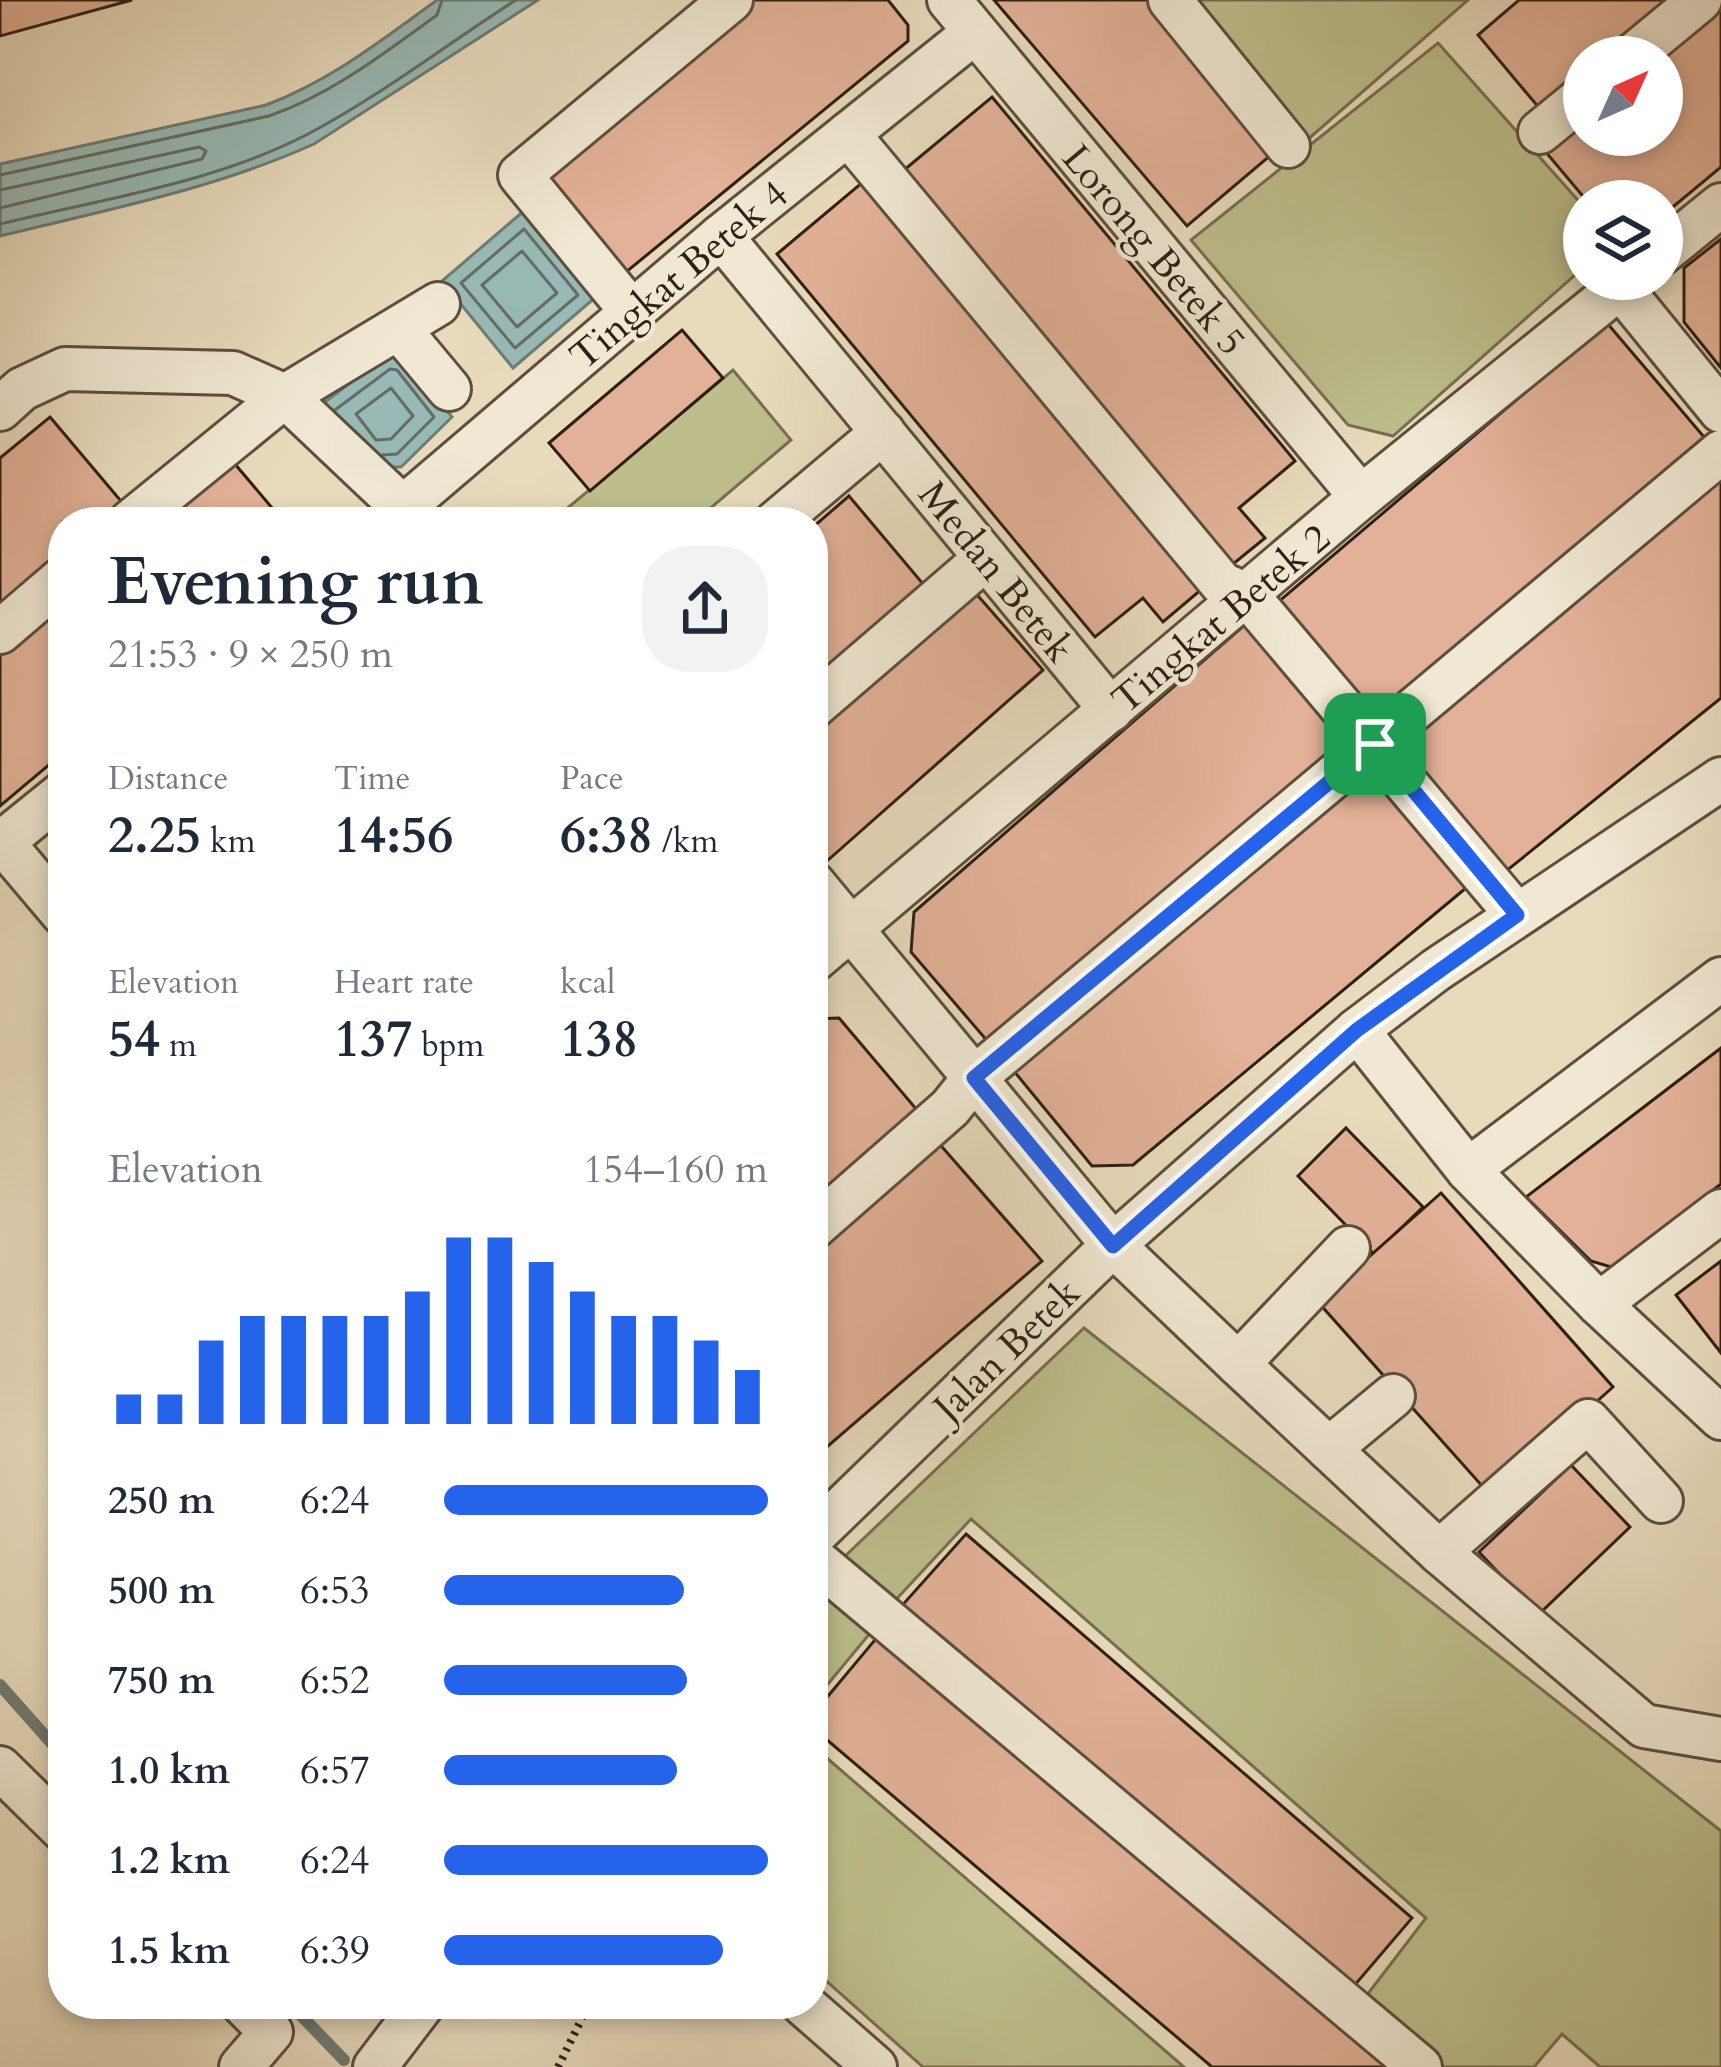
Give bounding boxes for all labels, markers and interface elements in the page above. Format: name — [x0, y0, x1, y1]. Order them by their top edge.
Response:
north arrow — [1563, 36, 1683, 156]
map controls — [1563, 36, 1683, 300]
street label: Lorong Betek 5 — [1050, 133, 1258, 367]
street label: Tingkat Betek 4 — [559, 168, 799, 382]
button: layers — [1563, 180, 1683, 300]
street label: Medan Betek — [906, 470, 1086, 674]
street label: Tingkat Betek 2 — [1101, 512, 1341, 726]
text: Evening run — [108, 538, 483, 627]
button: share — [642, 546, 768, 672]
text: 21:53 · 9 × 250 m — [108, 628, 393, 681]
pin — [1324, 693, 1426, 795]
icon: arrive — [1342, 711, 1408, 777]
text: Distance — [108, 756, 229, 801]
text: Time — [334, 756, 410, 801]
text: Pace — [560, 756, 624, 801]
text: 2.25 — [108, 801, 201, 871]
text: 14:56 — [334, 801, 453, 871]
text: 6:38 — [560, 801, 653, 871]
text: km — [201, 819, 256, 864]
text: /km — [653, 819, 718, 864]
text: Elevation — [108, 960, 239, 1005]
text: Heart rate — [334, 960, 474, 1005]
text: kcal — [560, 960, 615, 1005]
text: 54 — [108, 1005, 160, 1075]
text: 137 — [334, 1005, 412, 1075]
text: 138 — [560, 1005, 638, 1075]
text: m — [160, 1023, 197, 1068]
text: bpm — [412, 1023, 484, 1068]
text: Elevation — [108, 1143, 263, 1196]
text: 154–160 m — [583, 1143, 768, 1196]
street label: Jalan Betek — [919, 1267, 1092, 1437]
text: 250 m — [108, 1474, 214, 1527]
text: 6:24 — [300, 1474, 370, 1527]
text: 500 m — [108, 1564, 214, 1617]
text: 6:53 — [300, 1564, 370, 1617]
text: 750 m — [108, 1654, 214, 1707]
text: 6:52 — [300, 1654, 370, 1707]
text: 1.0 km — [108, 1744, 230, 1797]
text: 6:57 — [300, 1744, 370, 1797]
text: 1.2 km — [108, 1834, 230, 1887]
text: 6:24 — [300, 1834, 370, 1887]
text: 1.5 km — [108, 1924, 230, 1977]
text: 6:39 — [300, 1924, 370, 1977]

